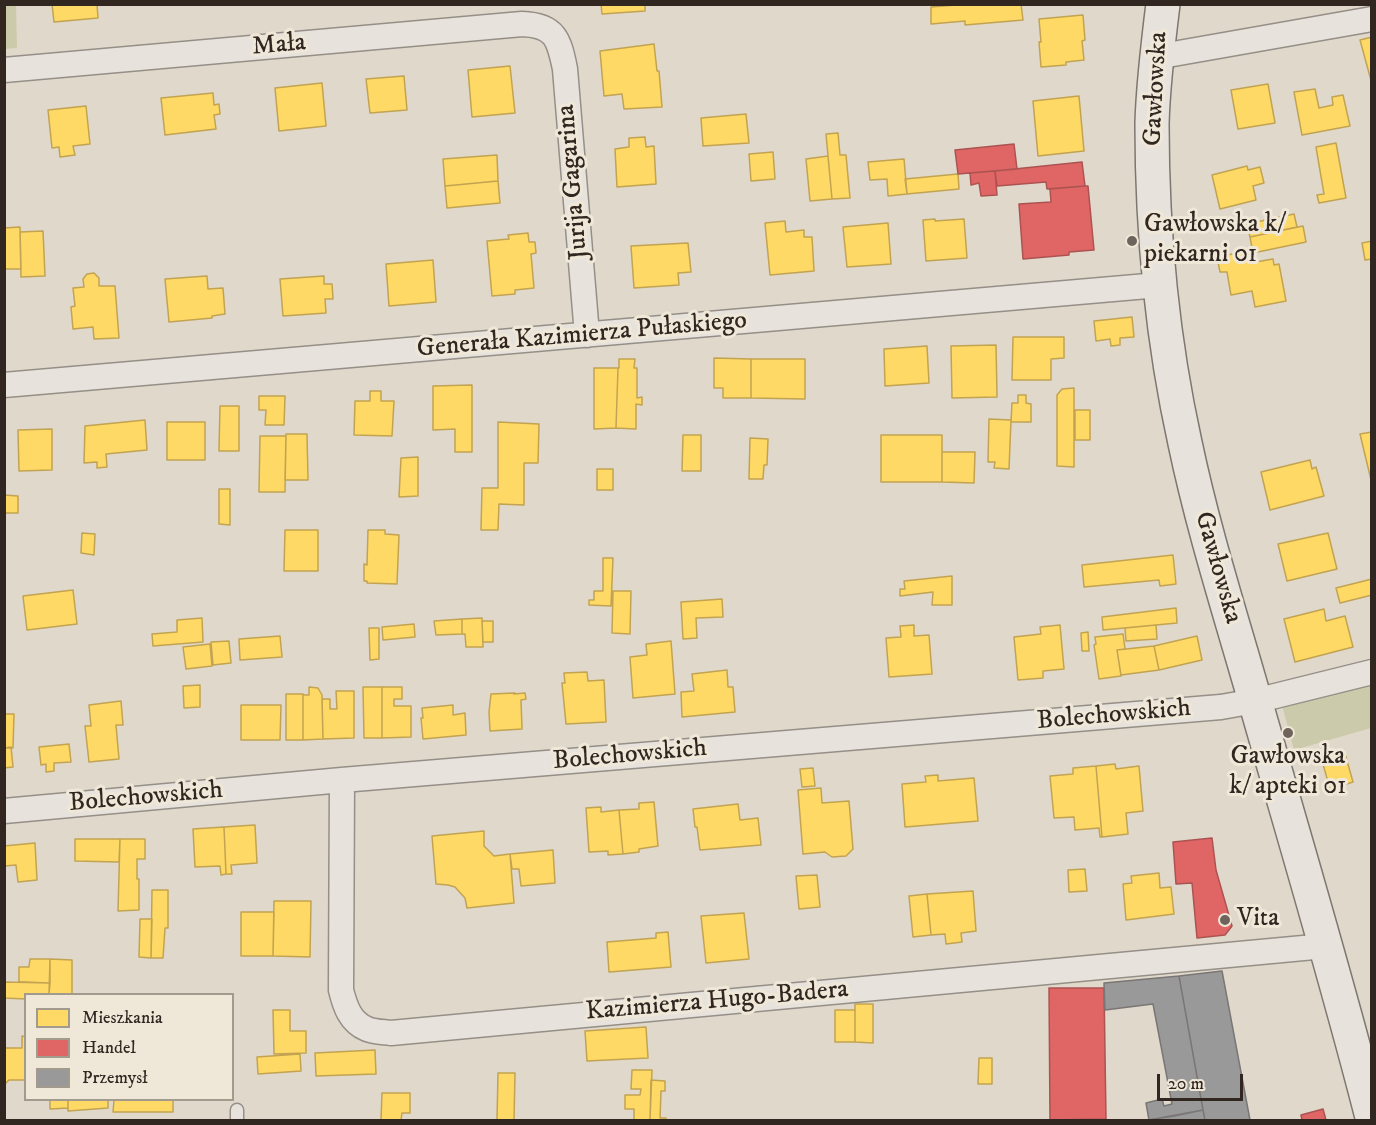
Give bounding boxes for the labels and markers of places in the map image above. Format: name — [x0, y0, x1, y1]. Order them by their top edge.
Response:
place label: Gawłowska k/ piekarni 01 — [1144, 210, 1284, 272]
marker: Gawłowska k/ piekarni 01 — [1125, 234, 1139, 248]
marker: Gawłowska k/ apteki 01 — [1281, 726, 1295, 740]
place label: Gawłowska k/ apteki 01 — [1229, 742, 1347, 804]
place label: Vita — [1237, 904, 1279, 936]
marker: Vita — [1218, 913, 1232, 927]

